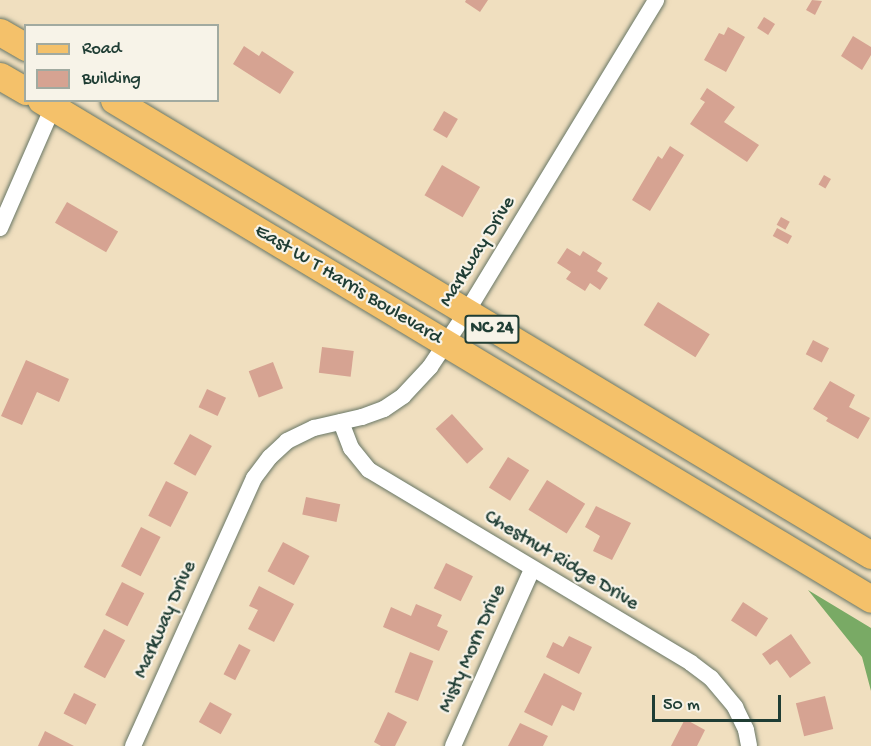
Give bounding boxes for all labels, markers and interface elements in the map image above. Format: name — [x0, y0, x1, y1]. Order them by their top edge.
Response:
legend — [24, 24, 219, 102]
text: Road — [82, 39, 121, 60]
text: Building — [82, 69, 141, 90]
street label: Markway Drive — [435, 192, 521, 312]
street label: East W T Harris Boulevard — [250, 219, 446, 351]
road number: NC 24 — [464, 314, 520, 344]
street label: Chestnut Ridge Drive — [479, 505, 643, 617]
street label: Markway Drive — [129, 558, 203, 682]
street label: Misty Morn Drive — [434, 581, 512, 717]
scale bar — [655, 683, 784, 721]
text: 50 m — [663, 695, 700, 716]

